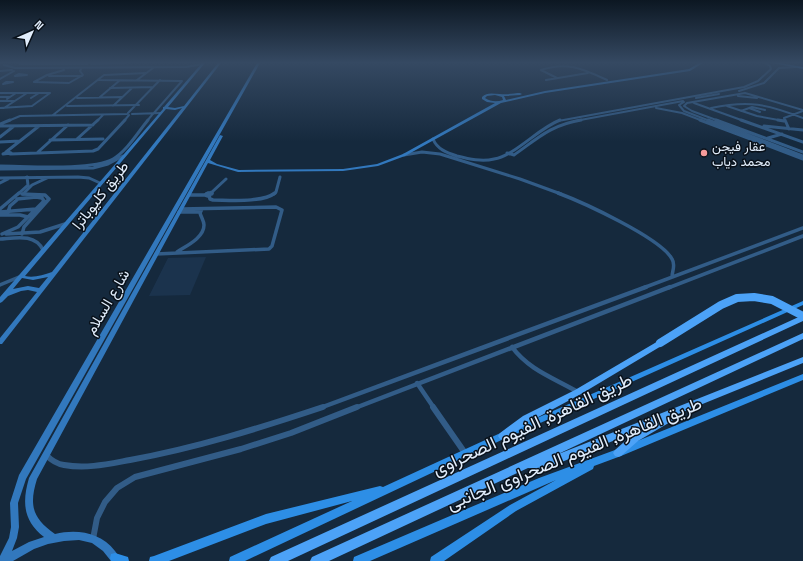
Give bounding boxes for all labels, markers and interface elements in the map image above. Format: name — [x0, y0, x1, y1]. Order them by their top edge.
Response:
north arrow — [12, 12, 52, 52]
text: N — [32, 17, 47, 32]
place label: عقار فيجن محمد دياب — [712, 138, 771, 170]
marker: عقار فيجن محمد دياب — [699, 148, 709, 158]
street label: طريق كليوباترا — [68, 157, 133, 233]
street label: شارع السلام — [81, 266, 135, 339]
street label: طريق القاهرة, الفيوم الصحراوى — [429, 368, 636, 481]
street label: طريق القاهرة, الفيوم الصحراوى الجانبى — [443, 391, 705, 516]

